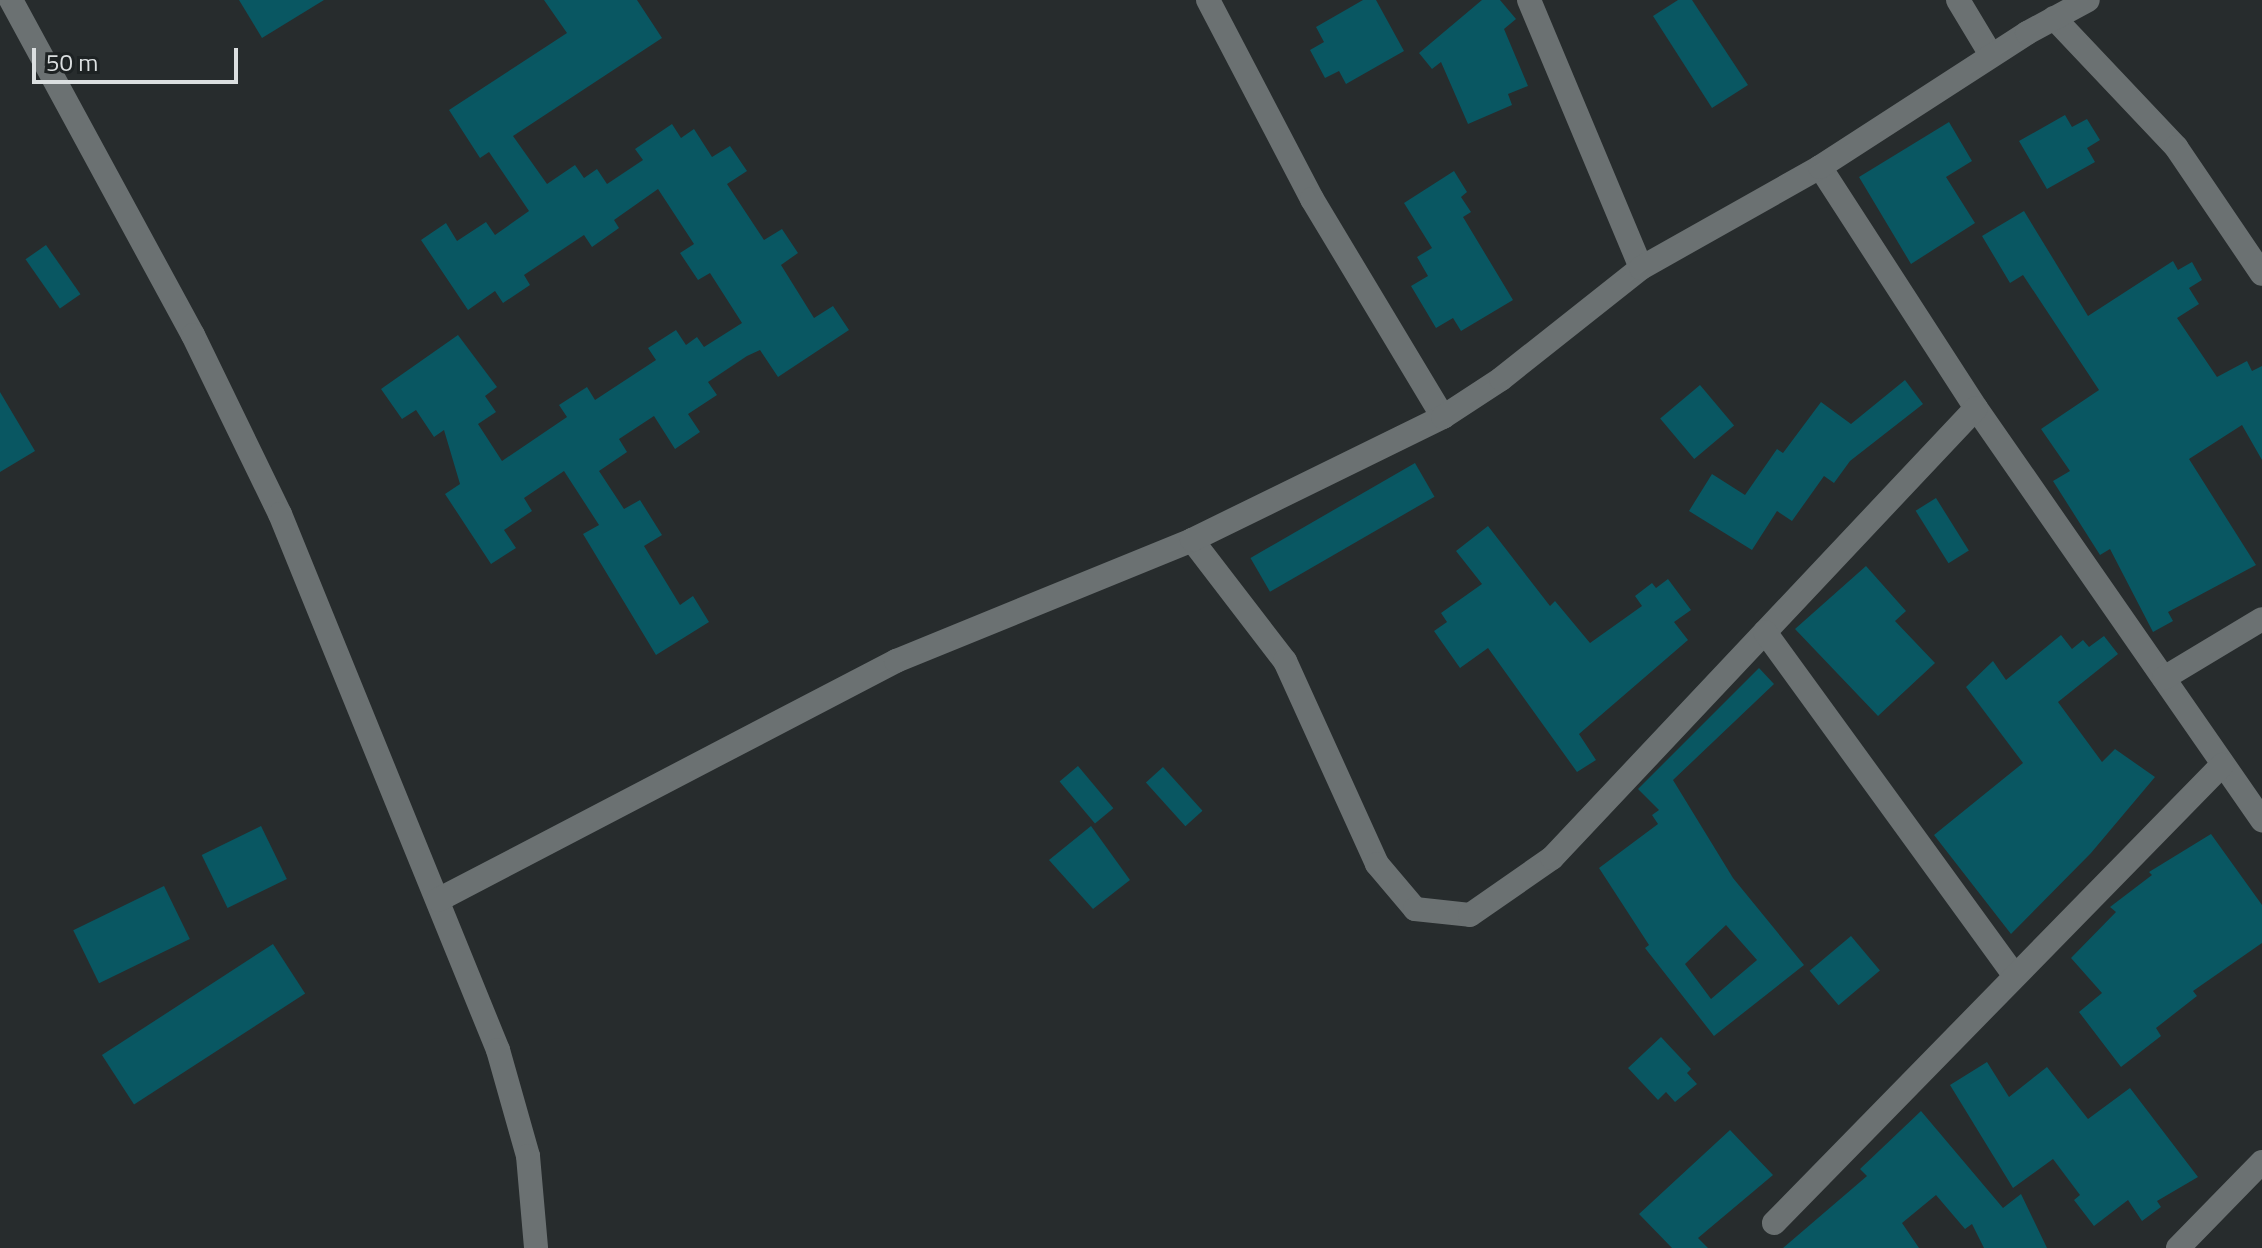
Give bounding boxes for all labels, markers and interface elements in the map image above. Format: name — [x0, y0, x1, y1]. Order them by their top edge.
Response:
scale bar — [36, 32, 242, 82]
text: 50 m — [46, 44, 98, 80]

